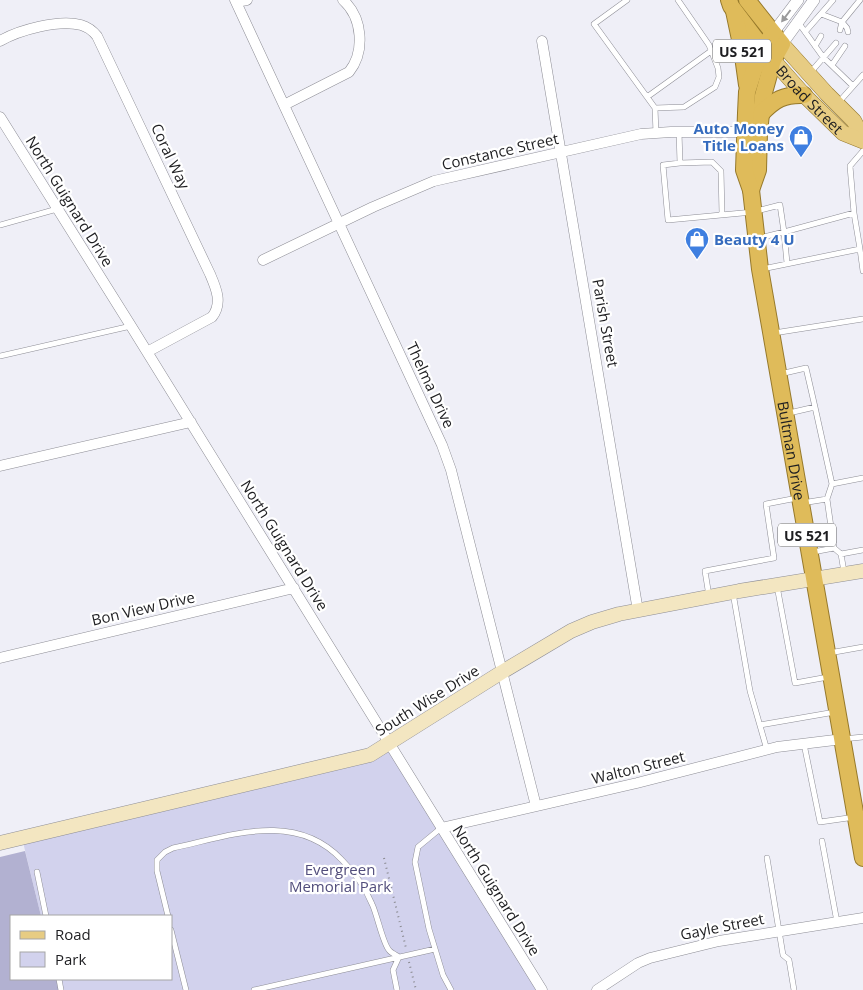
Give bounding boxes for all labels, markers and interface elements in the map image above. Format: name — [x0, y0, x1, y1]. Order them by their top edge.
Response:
one-way arrow — [780, 10, 791, 23]
road number: US 521 — [713, 40, 771, 62]
street label: Broad Street — [772, 61, 848, 138]
place label: Auto Money Title Loans — [693, 118, 784, 155]
street label: Coral Way — [147, 120, 195, 193]
shop icon: Auto Money Title Loans — [788, 124, 814, 158]
street label: Constance Street — [440, 128, 560, 174]
street label: North Guignard Drive — [22, 132, 118, 270]
shop icon: Beauty 4 U — [684, 226, 710, 260]
place label: Beauty 4 U — [714, 229, 795, 249]
street label: Parish Street — [588, 277, 624, 369]
street label: Thelma Drive — [402, 339, 460, 431]
street label: Bultman Drive — [773, 400, 810, 502]
street label: North Guignard Drive — [237, 476, 333, 614]
road number: US 521 — [778, 524, 836, 546]
street label: Bon View Drive — [89, 586, 197, 630]
street label: South Wise Drive — [371, 660, 483, 740]
street label: Walton Street — [589, 746, 687, 788]
street label: North Guignard Drive — [449, 821, 545, 959]
park label: Evergreen Memorial Park — [289, 859, 391, 896]
street label: Gayle Street — [678, 908, 766, 944]
legend — [10, 915, 172, 980]
text: Road — [55, 924, 91, 944]
text: Park — [55, 949, 86, 969]

